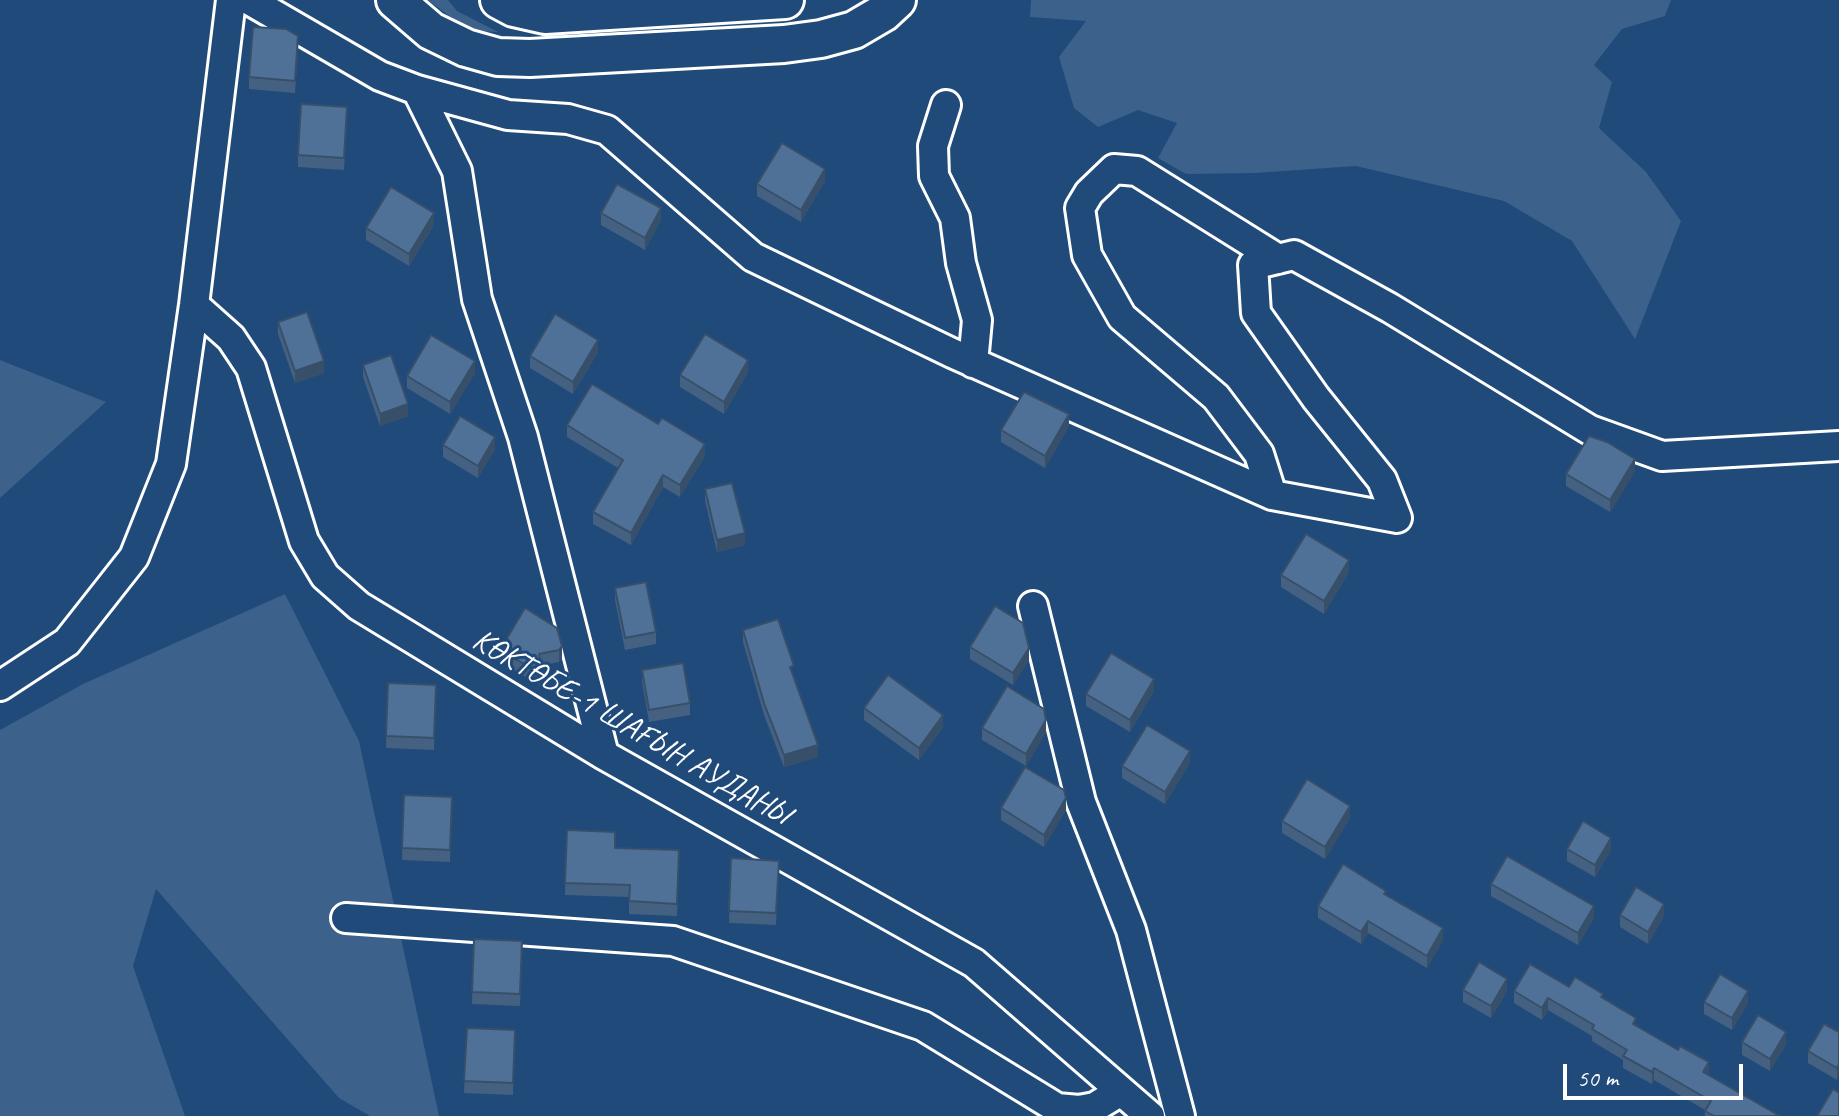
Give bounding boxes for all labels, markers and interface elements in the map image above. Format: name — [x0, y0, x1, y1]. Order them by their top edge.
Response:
street label: КӨКТӨБЕ-1 ШАҒЫН АУДАНЫ — [465, 621, 797, 835]
scale bar — [1567, 1048, 1747, 1098]
text: 50 m — [1577, 1063, 1618, 1093]

